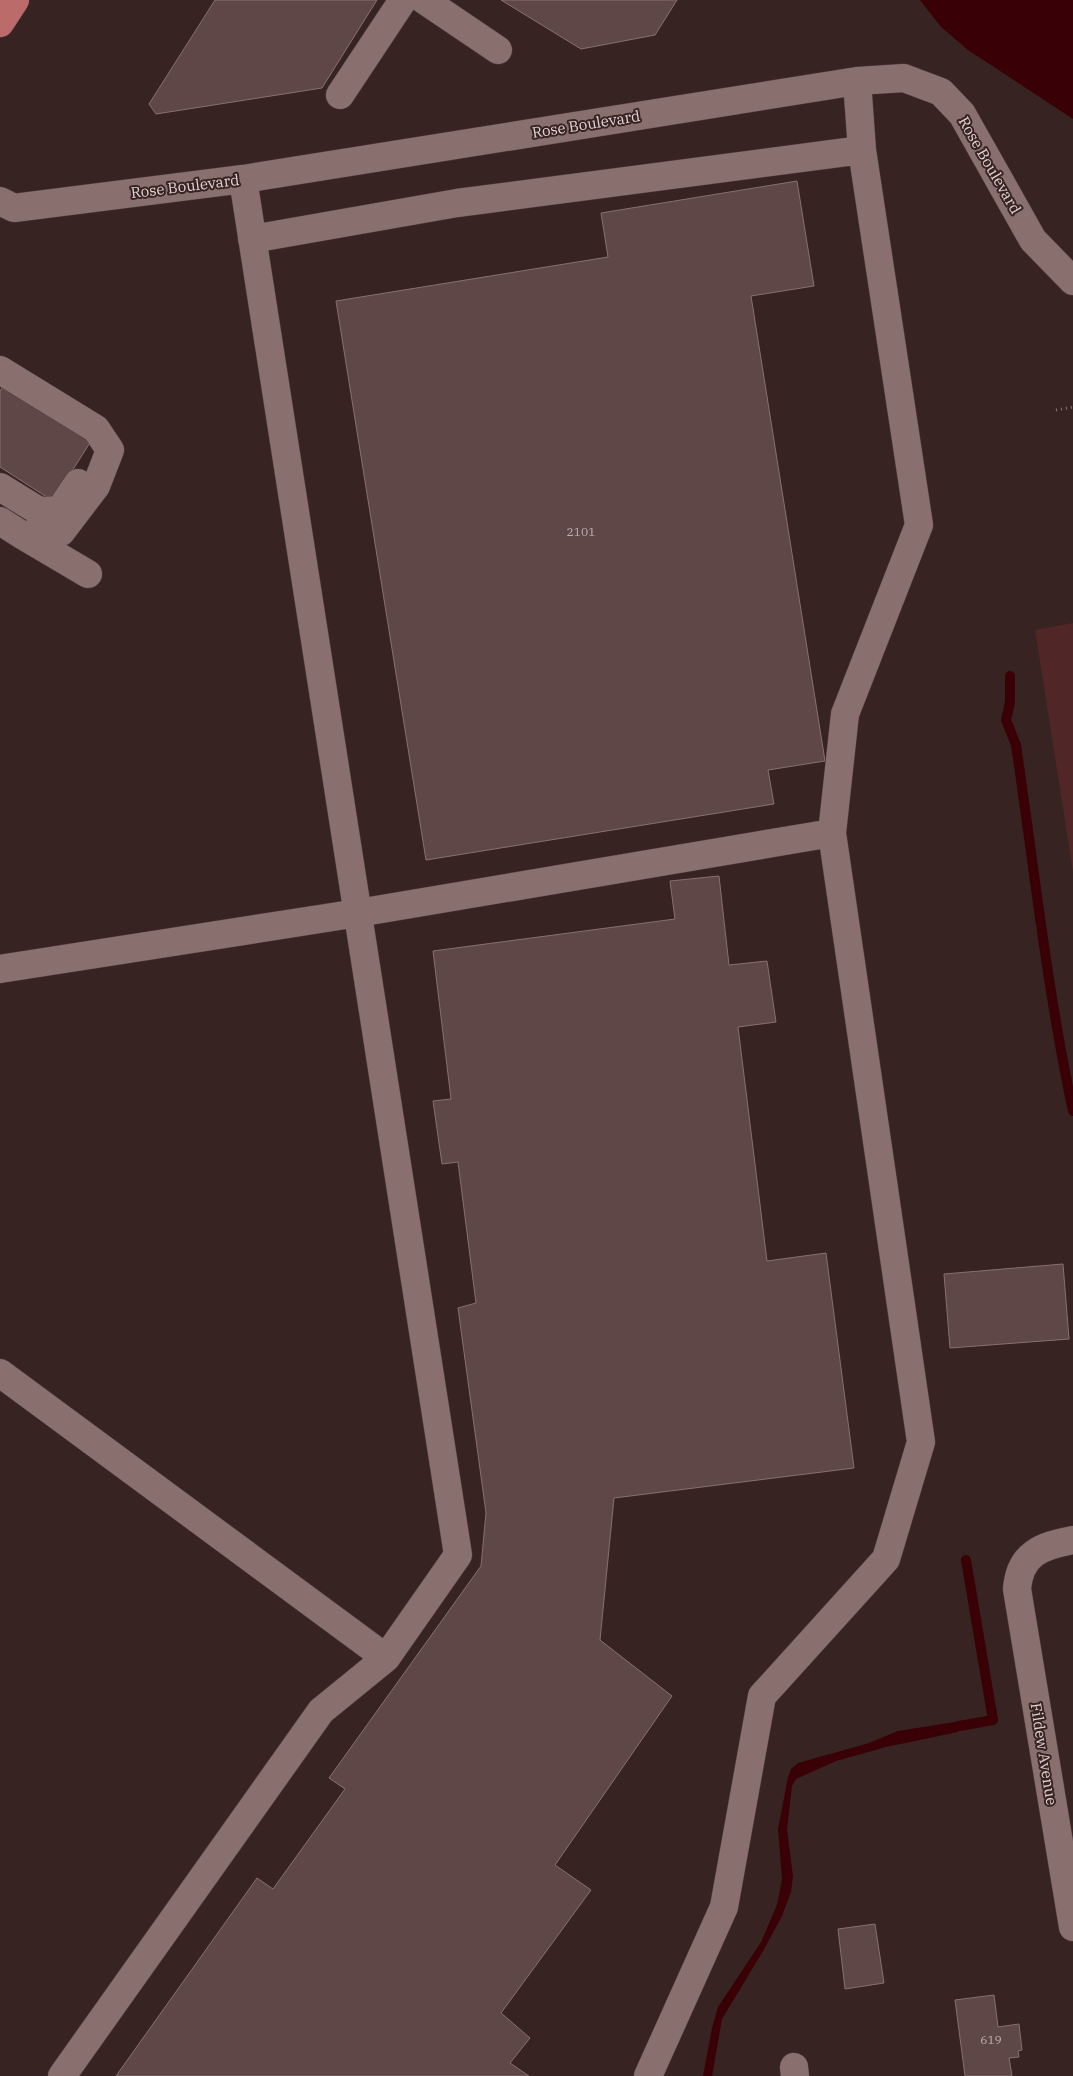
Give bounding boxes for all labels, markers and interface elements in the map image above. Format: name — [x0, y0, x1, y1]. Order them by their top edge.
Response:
street label: Rose Boulevard — [531, 106, 641, 142]
street label: Rose Boulevard — [954, 113, 1026, 217]
street label: Rose Boulevard — [130, 170, 240, 202]
house number: 2101 — [567, 524, 595, 539]
street label: Fildew Avenue — [1027, 1702, 1061, 1806]
house number: 619 — [980, 2032, 1002, 2047]

